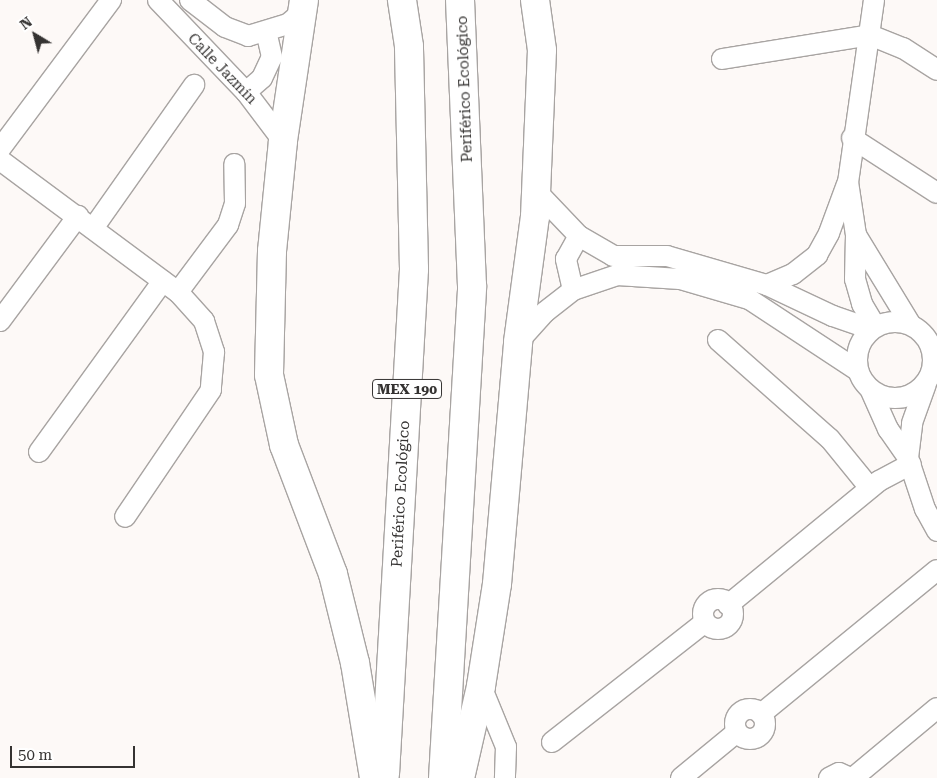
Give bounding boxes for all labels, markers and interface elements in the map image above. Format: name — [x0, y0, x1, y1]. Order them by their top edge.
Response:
north arrow — [10, 10, 60, 60]
text: N — [17, 13, 35, 33]
street label: Periférico Ecológico — [453, 15, 477, 163]
street label: Calle Jazmín — [184, 30, 260, 108]
road number: MEX 190 — [372, 378, 442, 400]
street label: Periférico Ecológico — [388, 420, 414, 568]
scale bar — [12, 736, 138, 768]
text: 50 m — [18, 746, 52, 764]

